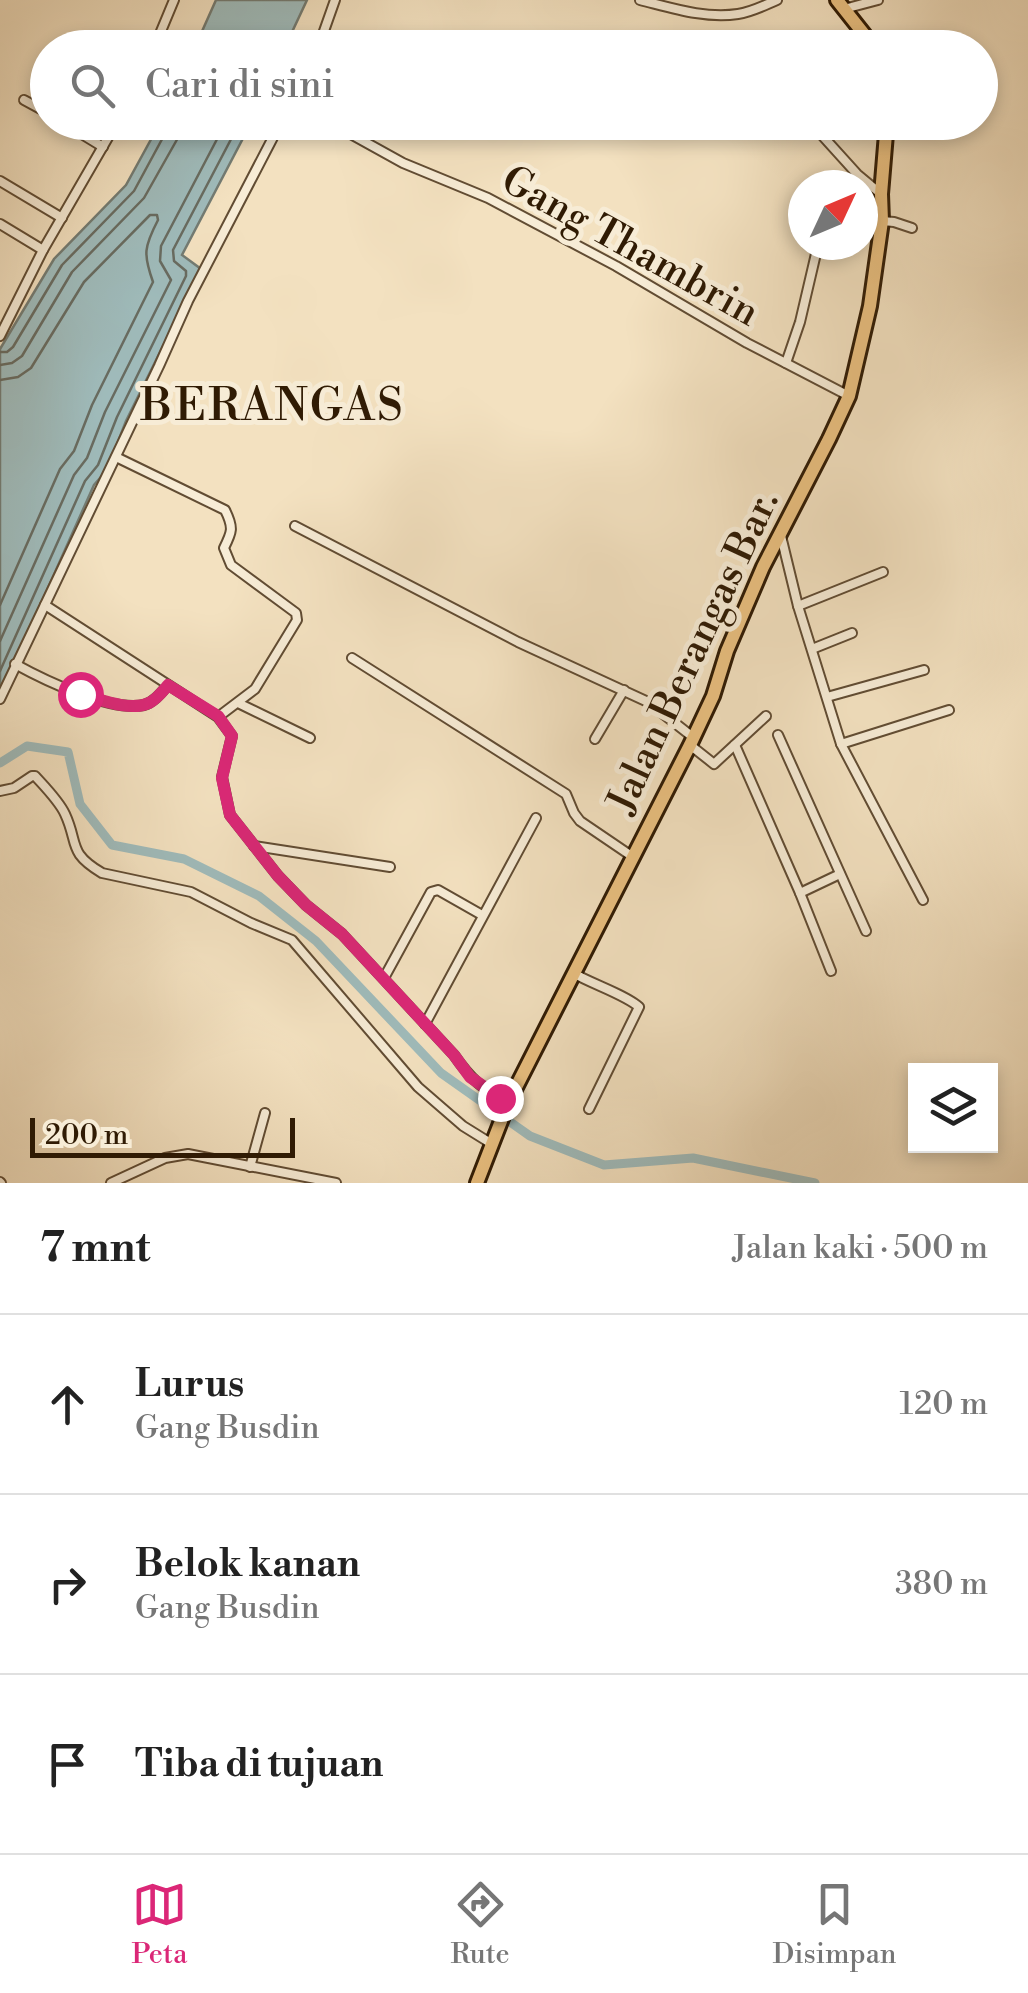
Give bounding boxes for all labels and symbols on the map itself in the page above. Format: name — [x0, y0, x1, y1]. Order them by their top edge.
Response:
street label: Gang Thambrin — [492, 155, 768, 339]
north arrow — [788, 170, 878, 260]
district label: BERANGAS — [140, 378, 405, 435]
street label: Jalan Berangas Bar. — [596, 482, 791, 824]
route start — [58, 672, 104, 718]
route end — [478, 1076, 524, 1122]
scale bar — [30, 1113, 295, 1158]

